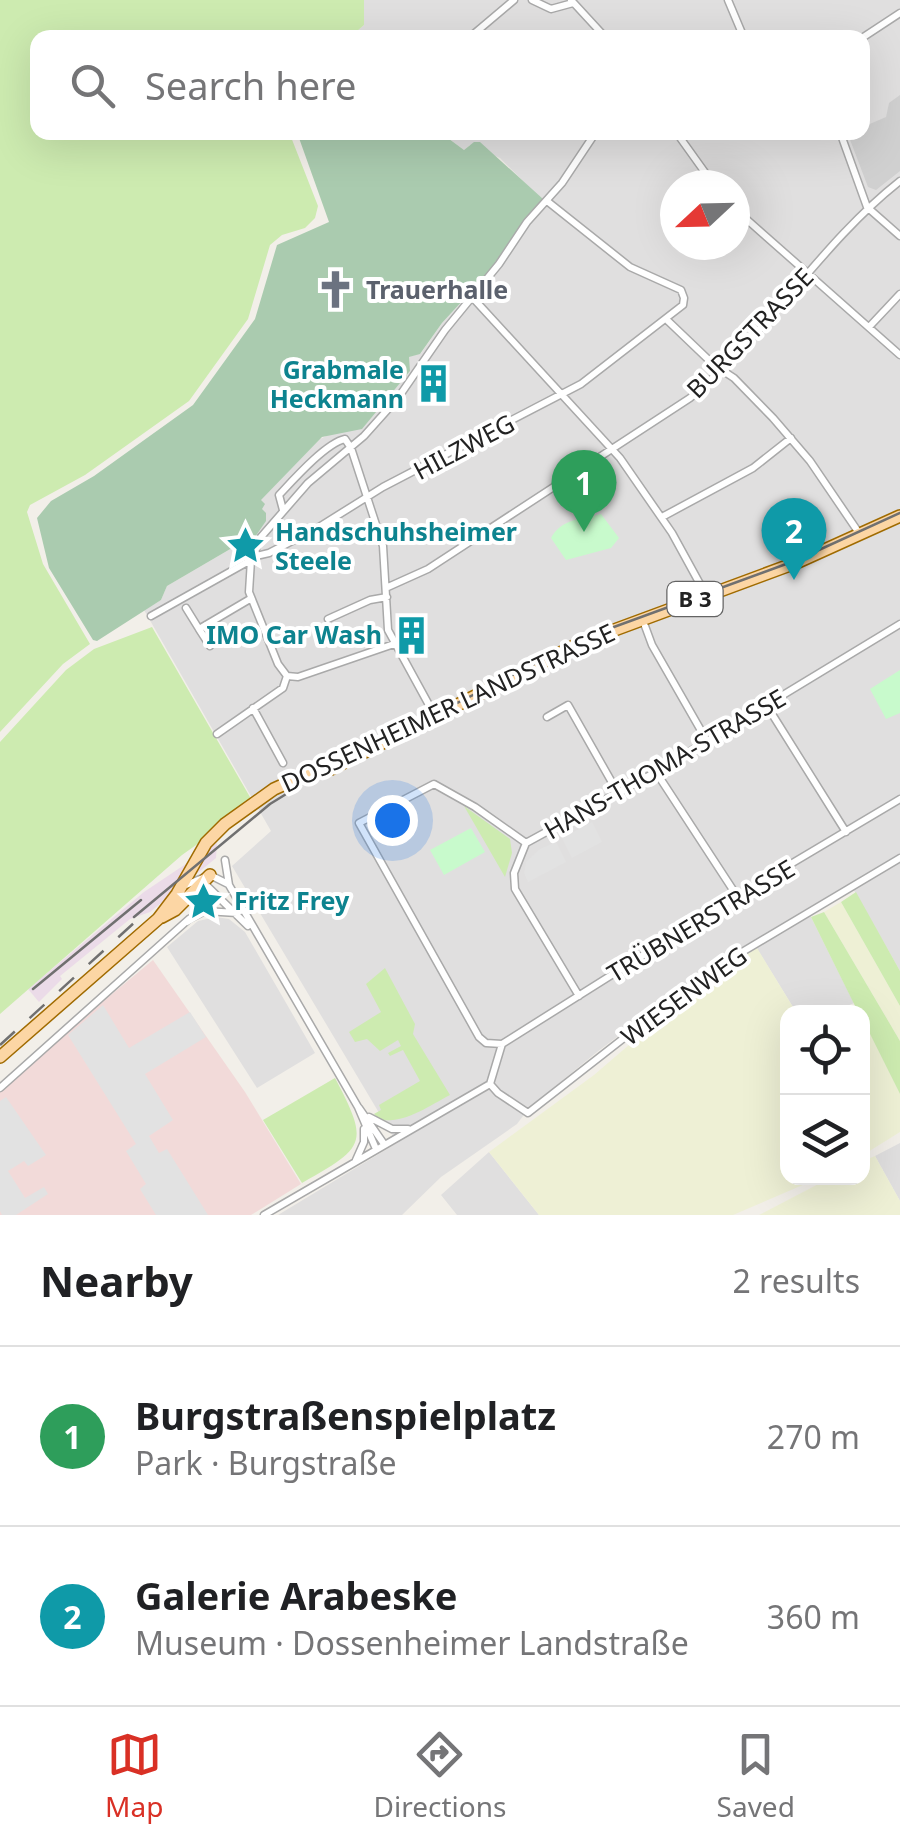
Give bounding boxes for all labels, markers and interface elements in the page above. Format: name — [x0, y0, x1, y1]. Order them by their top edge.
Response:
search box — [30, 30, 870, 140]
icon: search — [65, 58, 120, 113]
text: Search here — [145, 59, 356, 111]
north arrow — [660, 170, 750, 260]
street label: BURGSTRASSE — [678, 260, 820, 405]
church icon: Trauerhalle — [315, 269, 357, 311]
place label: Trauerhalle — [366, 272, 508, 306]
place label: Grabmale Heckmann — [270, 352, 404, 415]
building icon: Grabmale Heckmann — [413, 363, 455, 405]
street label: HILZWEG — [407, 405, 520, 487]
pin: 1 — [552, 450, 616, 532]
pin: 2 — [762, 498, 826, 580]
place label: Handschuhsheimer Steele — [275, 514, 517, 577]
place icon: Handschuhsheimer Steele — [224, 525, 266, 567]
road number: B 3 — [668, 582, 722, 616]
building icon: IMO Car Wash — [391, 614, 433, 656]
street label: DOSSENHEIMER LANDSTRASSE — [275, 615, 620, 800]
place label: IMO Car Wash — [206, 617, 382, 651]
street label: HANS-THOMA-STRASSE — [538, 680, 791, 846]
your location — [367, 795, 418, 846]
street label: TRÜBNERSTRASSE — [600, 851, 801, 990]
place icon: Fritz Frey — [183, 880, 225, 922]
place label: Fritz Frey — [234, 883, 350, 917]
street label: WIESENWEG — [614, 938, 753, 1052]
map controls — [780, 1005, 870, 1185]
button: locate — [780, 1005, 870, 1095]
button: layers — [780, 1095, 870, 1185]
text: Nearby — [40, 1252, 193, 1309]
text: 2 results — [733, 1259, 860, 1302]
text: Burgstraßenspielplatz — [135, 1389, 556, 1441]
text: 1 — [63, 1415, 82, 1458]
text: 270 m — [767, 1415, 860, 1458]
text: Park · Burgstraße — [135, 1441, 397, 1484]
text: Galerie Arabeske — [135, 1569, 458, 1621]
text: 2 — [63, 1595, 82, 1638]
text: 360 m — [767, 1595, 860, 1638]
text: Museum · Dossenheimer Landstraße — [135, 1621, 689, 1664]
tab: Map — [105, 1727, 163, 1825]
tab: Directions — [374, 1727, 506, 1825]
tab: Saved — [717, 1727, 795, 1825]

